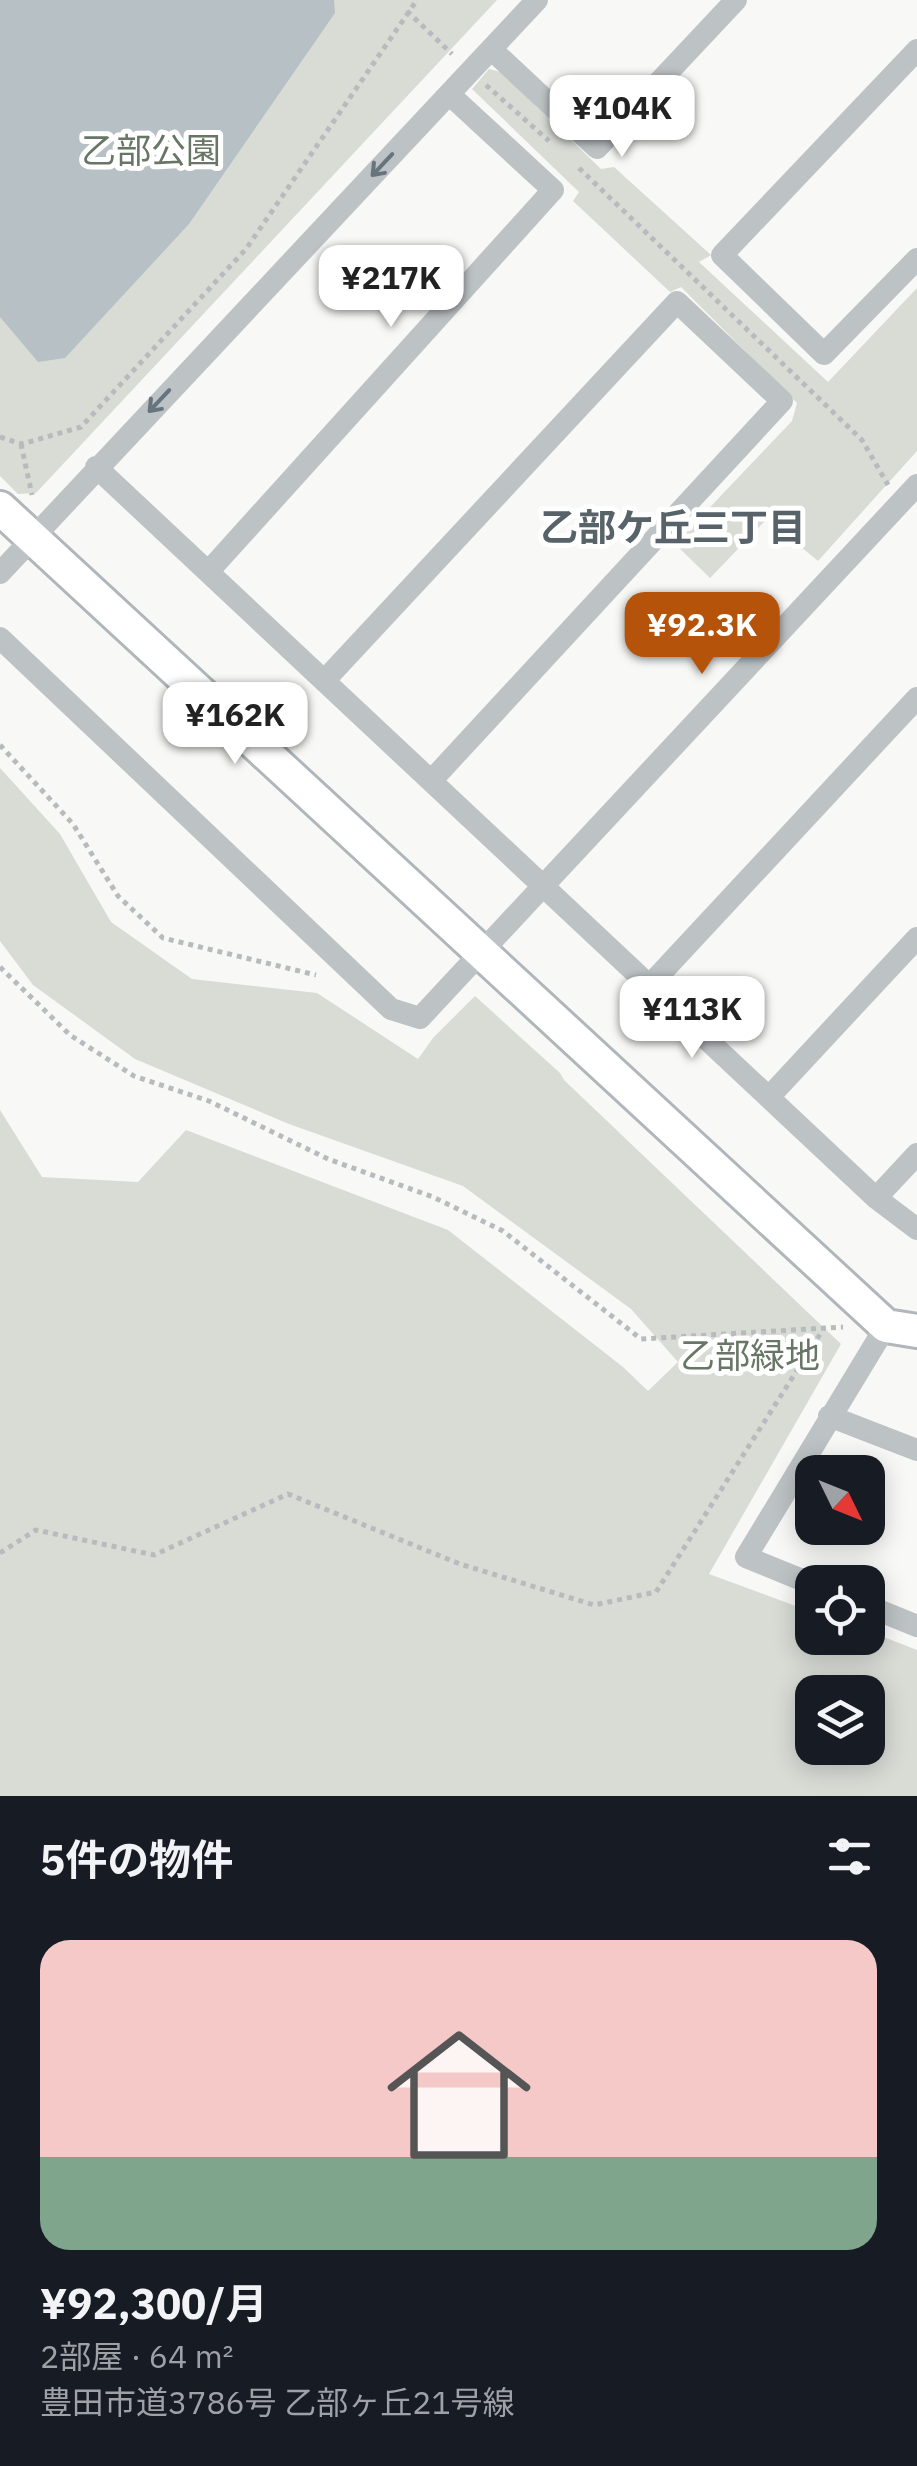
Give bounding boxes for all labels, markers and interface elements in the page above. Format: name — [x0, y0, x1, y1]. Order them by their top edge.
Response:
pin: ¥104K — [552, 75, 692, 160]
text: ¥104K — [572, 86, 672, 128]
park label: 乙部公園 — [81, 127, 221, 173]
one-way arrow — [371, 152, 394, 177]
pin: ¥217K — [321, 245, 461, 330]
text: ¥217K — [341, 256, 441, 298]
one-way arrow — [147, 389, 171, 413]
district label: 乙部ケ丘三丁目 — [540, 502, 806, 551]
pin: ¥92.3K — [621, 592, 783, 677]
text: ¥92.3K — [647, 603, 757, 645]
pin: ¥162K — [165, 682, 305, 767]
text: ¥162K — [185, 693, 285, 735]
pin: ¥113K — [622, 976, 762, 1061]
text: ¥113K — [642, 987, 742, 1029]
park label: 乙部緑地 — [680, 1332, 820, 1378]
north arrow — [795, 1455, 885, 1545]
map controls — [795, 1455, 885, 1765]
button: locate — [795, 1565, 885, 1655]
button: layers — [795, 1675, 885, 1765]
icon: filters — [822, 1829, 877, 1884]
text: 5件の物件 — [40, 1832, 233, 1887]
icon: home — [369, 2005, 549, 2185]
text: ¥92,300/月 — [40, 2276, 268, 2331]
text: 2部屋 · 64 m² — [40, 2335, 234, 2377]
text: 豊田市道3786号 乙部ヶ丘21号線 — [40, 2381, 515, 2423]

